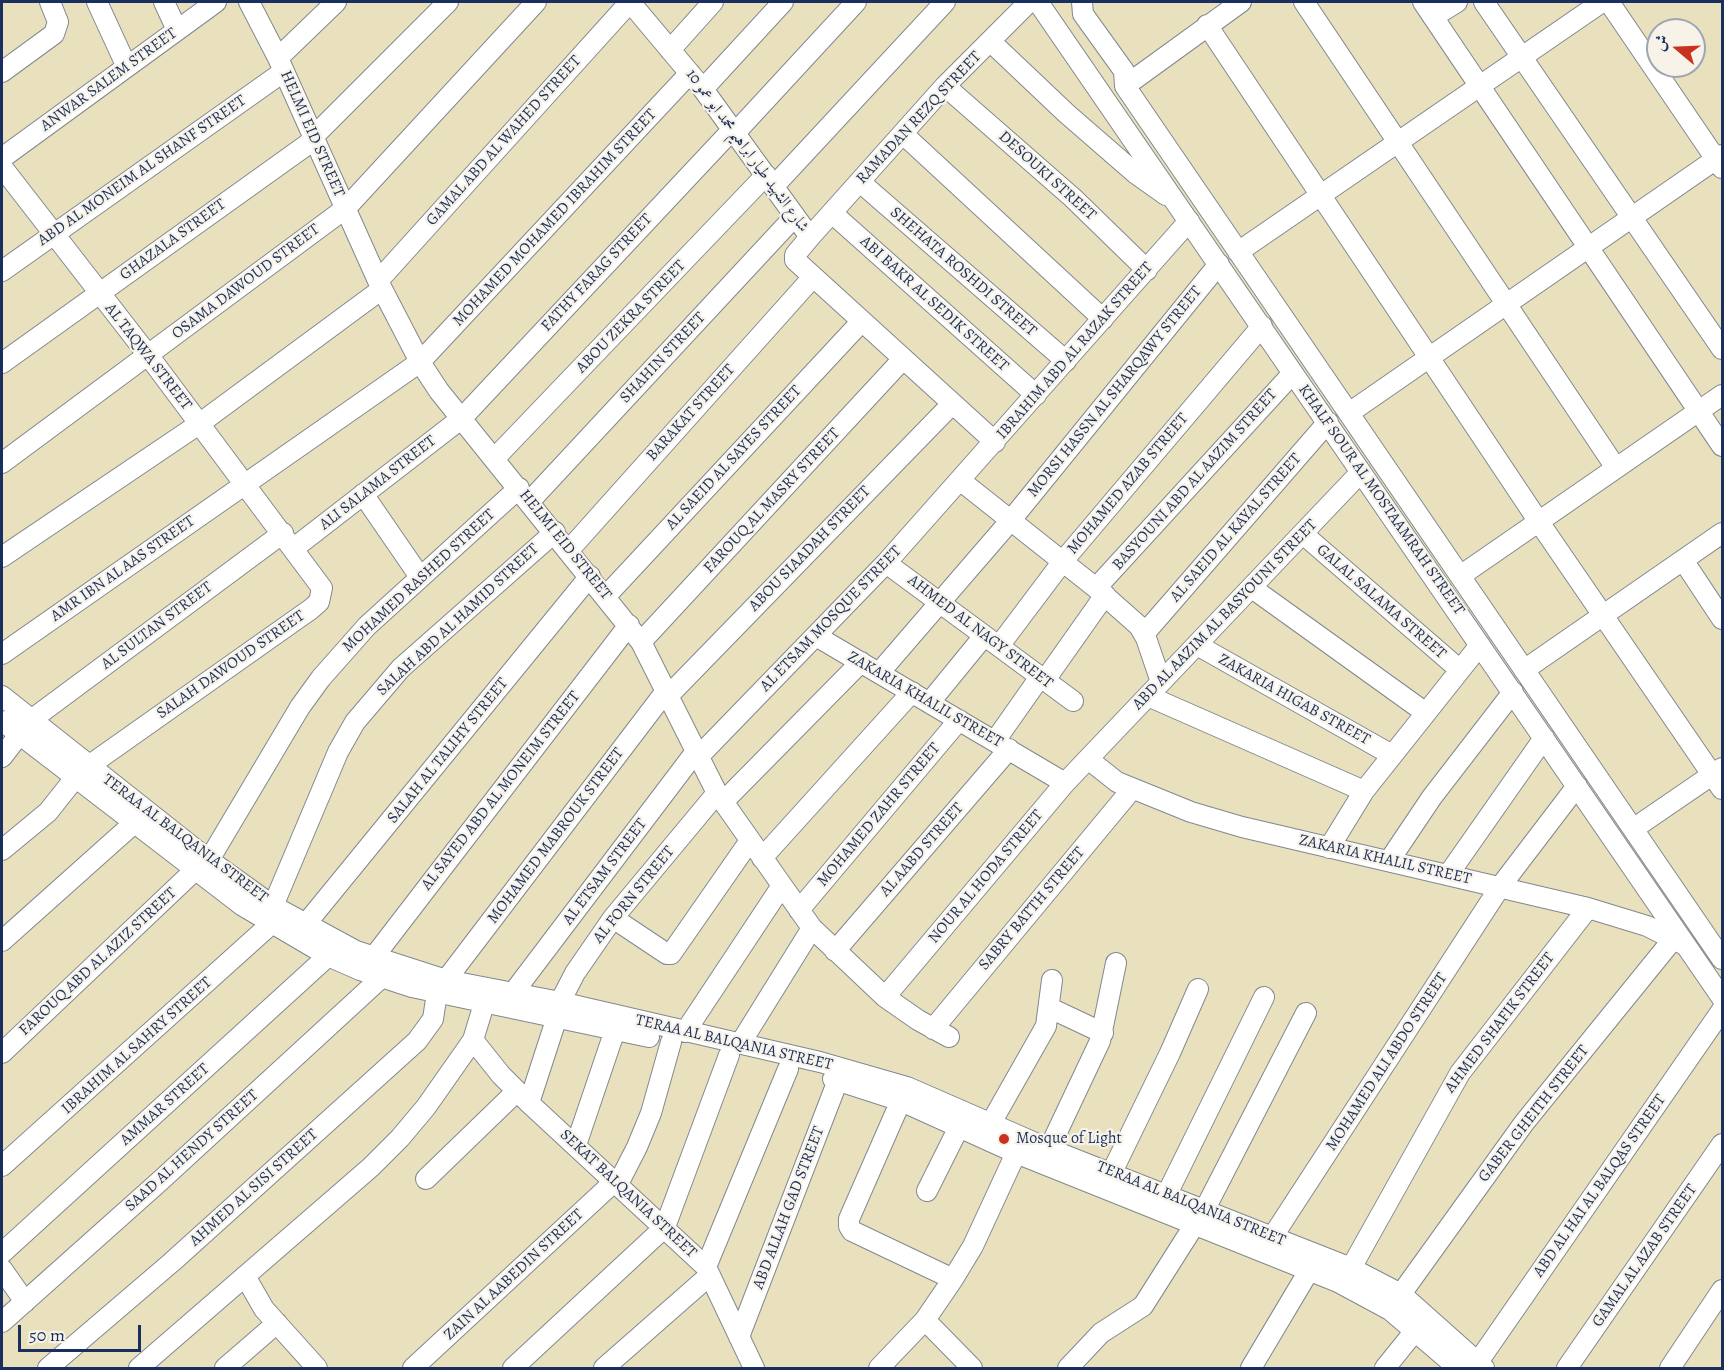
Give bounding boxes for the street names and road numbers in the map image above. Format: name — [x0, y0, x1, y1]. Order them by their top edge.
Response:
street label: ANWAR SALEM STREET — [37, 24, 181, 136]
street label: RAMADAN REZQ STREET — [853, 48, 985, 188]
street label: GAMAL ABD AL WAHED STREET — [422, 52, 586, 230]
street label: شارع الشهيد طيار ابراهيم محمد ابو عمو 10 — [681, 66, 813, 236]
street label: HELMI EID STREET — [275, 68, 349, 200]
street label: ABD AL MONEIM AL SHANF STREET — [34, 92, 250, 250]
street label: MOHAMED MOHAMED IBRAHIM STREET — [449, 105, 661, 331]
street label: DESOUKI STREET — [994, 127, 1100, 225]
street label: GHAZALA STREET — [116, 195, 230, 285]
street label: SHEHATA ROSHDI STREET — [886, 203, 1040, 341]
street label: FATHY FARAG STREET — [537, 210, 657, 336]
street label: OSAMA DAWOUD STREET — [168, 220, 324, 344]
street label: ABI BAKR AL SEDIK STREET — [856, 232, 1012, 376]
street label: ABOU ZEKRA STREET — [572, 257, 690, 377]
street label: IBRAHIM ABD AL RAZAK STREET — [993, 259, 1157, 443]
street label: MORSI HASSN AL SHARQAWY STREET — [1024, 283, 1206, 501]
street label: AL TAQWA STREET — [100, 300, 196, 414]
street label: SHAHIN STREET — [616, 309, 710, 407]
street label: BARAKAT STREET — [643, 361, 739, 465]
street label: KHALF SOUR AL MOSTAAMRAH STREET — [1294, 381, 1468, 619]
street label: AL SAEID AL SAYES STREET — [662, 382, 806, 534]
street label: BASYOUNI ABD AL AAZIM STREET — [1109, 386, 1281, 574]
street label: MOHAMED AZAB STREET — [1063, 410, 1193, 558]
street label: FAROUQ AL MASRY STREET — [700, 424, 844, 578]
street label: ALI SALAMA STREET — [316, 432, 440, 534]
street label: AL SAEID AL KAYAL STREET — [1166, 450, 1306, 606]
street label: ABOU SIAADAH STREET — [745, 482, 875, 616]
street label: HELMI EID STREET — [515, 486, 615, 604]
street label: MOHAMED RASHED STREET — [339, 505, 499, 657]
street label: AMR IBN AL AAS STREET — [47, 512, 199, 626]
street label: ABD AL AAZIM AL BASYOUNI STREET — [1129, 516, 1321, 714]
street label: SALAH ABD AL HAMID STREET — [373, 540, 543, 700]
street label: GALAL SALAMA STREET — [1312, 540, 1450, 664]
street label: AL ETSAM MOSQUE STREET — [756, 542, 906, 696]
street label: AHMED AL NAGY STREET — [904, 571, 1056, 693]
street label: AL SULTAN STREET — [98, 578, 216, 674]
street label: SALAH DAWOUD STREET — [153, 607, 309, 723]
street label: ZAKARIA KHALIL STREET — [844, 648, 1006, 752]
street label: ZAKARIA HIGAB STREET — [1215, 650, 1373, 750]
street label: SALAH AL TALIHY STREET — [384, 675, 512, 827]
street label: AL SAYED ABD AL MONEIM STREET — [417, 688, 585, 894]
street label: MOHAMED ZAHR STREET — [813, 739, 945, 891]
street label: MOHAMED MABROUK STREET — [484, 744, 628, 928]
street label: TERAA AL BALQANIA STREET — [99, 771, 271, 907]
street label: AL AABD STREET — [876, 799, 968, 901]
street label: NOUR AL HODA STREET — [925, 806, 1047, 948]
street label: AL ETSAM STREET — [559, 815, 651, 929]
street label: ZAKARIA KHALIL STREET — [1297, 831, 1473, 889]
street label: AL FORN STREET — [589, 843, 679, 947]
street label: SABRY BATTH STREET — [975, 843, 1089, 975]
street label: FAROUQ ABD AL AZIZ STREET — [15, 884, 181, 1040]
street label: AHMED SHAFIK STREET — [1441, 949, 1559, 1097]
street label: MOHAMED ALI ABDO STREET — [1322, 969, 1452, 1155]
street label: IBRAHIM AL SAHRY STREET — [58, 973, 216, 1119]
street label: TERAA AL BALQANIA STREET — [633, 1011, 835, 1075]
street label: GABER GHEITH STREET — [1475, 1042, 1593, 1186]
street label: AMMAR STREET — [116, 1060, 214, 1150]
street label: SAAD AL HENDY STREET — [121, 1086, 263, 1216]
street label: ABD AL HAI AL BALQAS STREET — [1530, 1091, 1670, 1281]
street label: ABD ALLAH GAD STREET — [749, 1124, 829, 1292]
street label: AHMED AL SISI STREET — [186, 1125, 322, 1251]
street label: SEKAT BALQANIA STREET — [556, 1126, 700, 1262]
street label: TERAA AL BALQANIA STREET — [1094, 1157, 1288, 1251]
street label: GAMAL AL AZAB STREET — [1588, 1181, 1702, 1331]
street label: ZAIN AL AABEDIN STREET — [440, 1205, 588, 1345]

